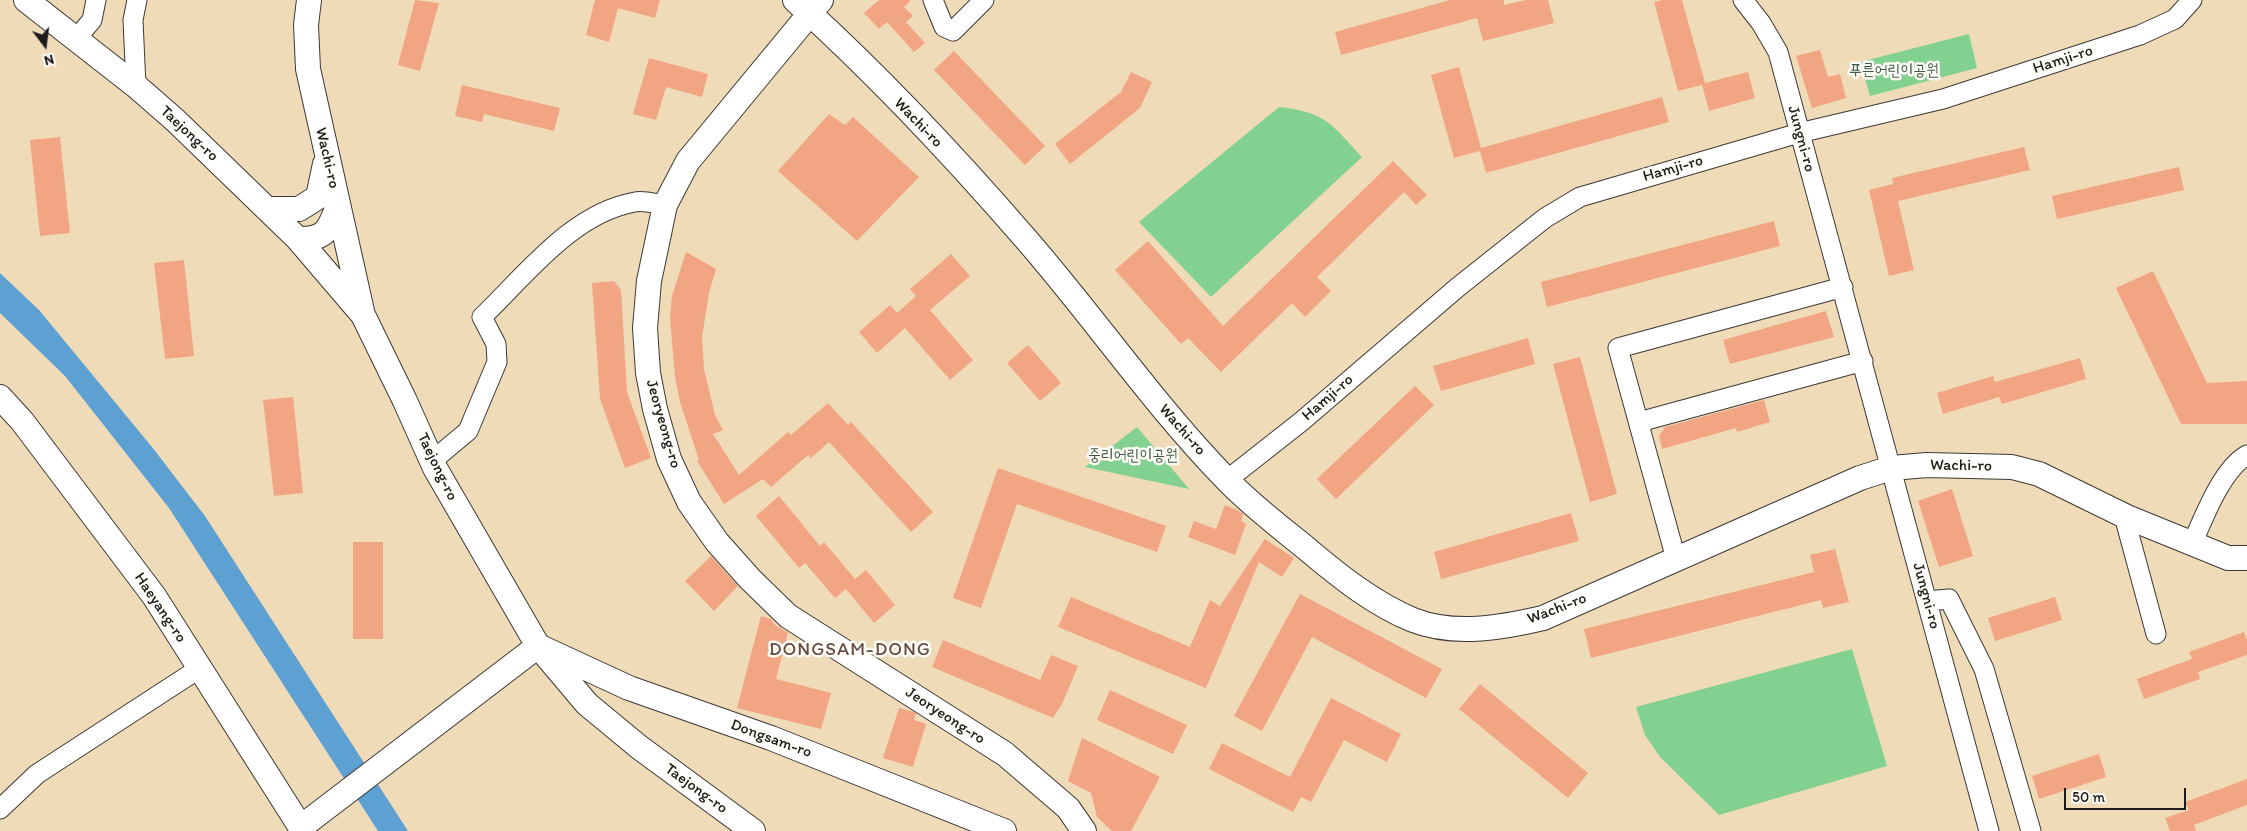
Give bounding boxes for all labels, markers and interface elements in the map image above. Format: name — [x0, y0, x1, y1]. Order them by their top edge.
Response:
north arrow — [20, 20, 70, 70]
street label: Hamji-ro — [2031, 41, 2095, 79]
text: N — [42, 51, 56, 69]
park label: 푸른어린이공원 — [1849, 61, 1939, 81]
street label: Wachi-ro — [890, 94, 946, 152]
street label: Taejong-ro — [156, 102, 222, 166]
street label: Jungni-ro — [1783, 104, 1819, 174]
street label: Wachi-ro — [311, 126, 343, 190]
street label: Hamji-ro — [1641, 151, 1705, 187]
street label: Hamji-ro — [1298, 370, 1358, 426]
street label: Jeoryeong-ro — [641, 378, 685, 470]
street label: Wachi-ro — [1154, 400, 1210, 460]
street label: Taejong-ro — [412, 430, 462, 504]
park label: 중리어린이공원 — [1088, 446, 1178, 466]
street label: Wachi-ro — [1930, 456, 1992, 476]
street label: Jungni-ro — [1908, 561, 1944, 631]
street label: Haeyang-ro — [130, 569, 190, 647]
street label: Wachi-ro — [1525, 589, 1589, 629]
district label: DONGSAM-DONG — [767, 639, 933, 661]
street label: Jeoryeong-ro — [902, 683, 988, 749]
street label: Dongsam-ro — [728, 715, 814, 763]
street label: Taejong-ro — [661, 760, 731, 818]
scale bar — [2067, 778, 2190, 810]
text: 50 m — [2072, 788, 2105, 806]

